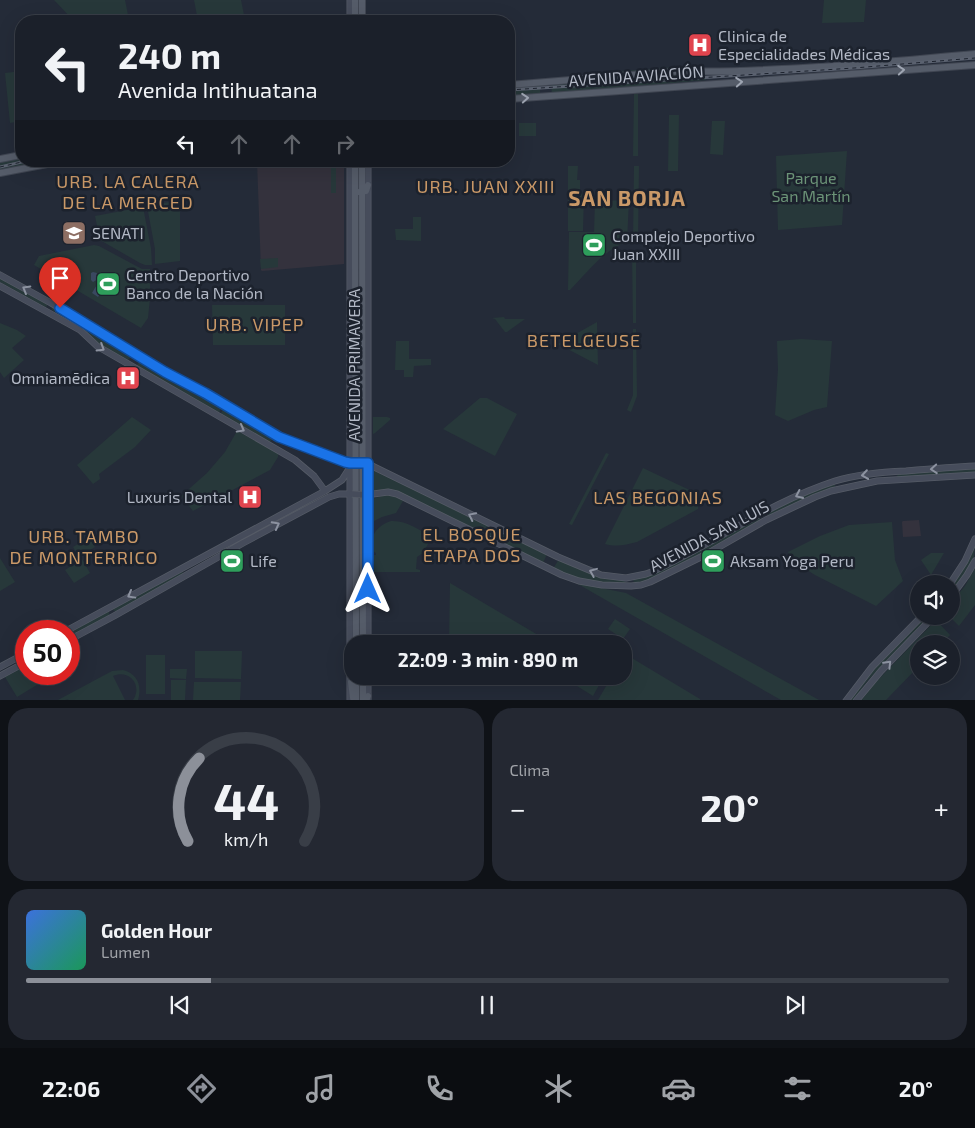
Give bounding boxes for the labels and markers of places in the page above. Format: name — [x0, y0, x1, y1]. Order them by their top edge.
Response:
place label: Clinica de Especialidades Médicas — [718, 26, 890, 63]
hospital icon: Clinica de Especialidades Médicas — [687, 32, 713, 58]
school or university icon: SENATI — [61, 220, 87, 246]
place label: SENATI — [92, 223, 144, 242]
place label: Complejo Deportivo Juan XXIII — [612, 226, 755, 263]
sports icon: Complejo Deportivo Juan XXIII — [581, 232, 607, 258]
pin — [39, 257, 81, 308]
place label: Centro Deportivo Banco de la Nación — [126, 265, 263, 302]
sports icon: Centro Deportivo Banco de la Nación — [95, 271, 121, 297]
hospital icon: Omniamēdica — [115, 365, 141, 391]
place label: Omniamēdica — [11, 368, 110, 387]
hospital icon: Luxuris Dental — [237, 484, 263, 510]
place label: Luxuris Dental — [127, 487, 232, 506]
sports icon: Life — [219, 548, 245, 574]
sports icon: Aksam Yoga Peru — [700, 548, 726, 574]
place label: Life — [250, 551, 277, 570]
place label: Aksam Yoga Peru — [730, 551, 854, 570]

